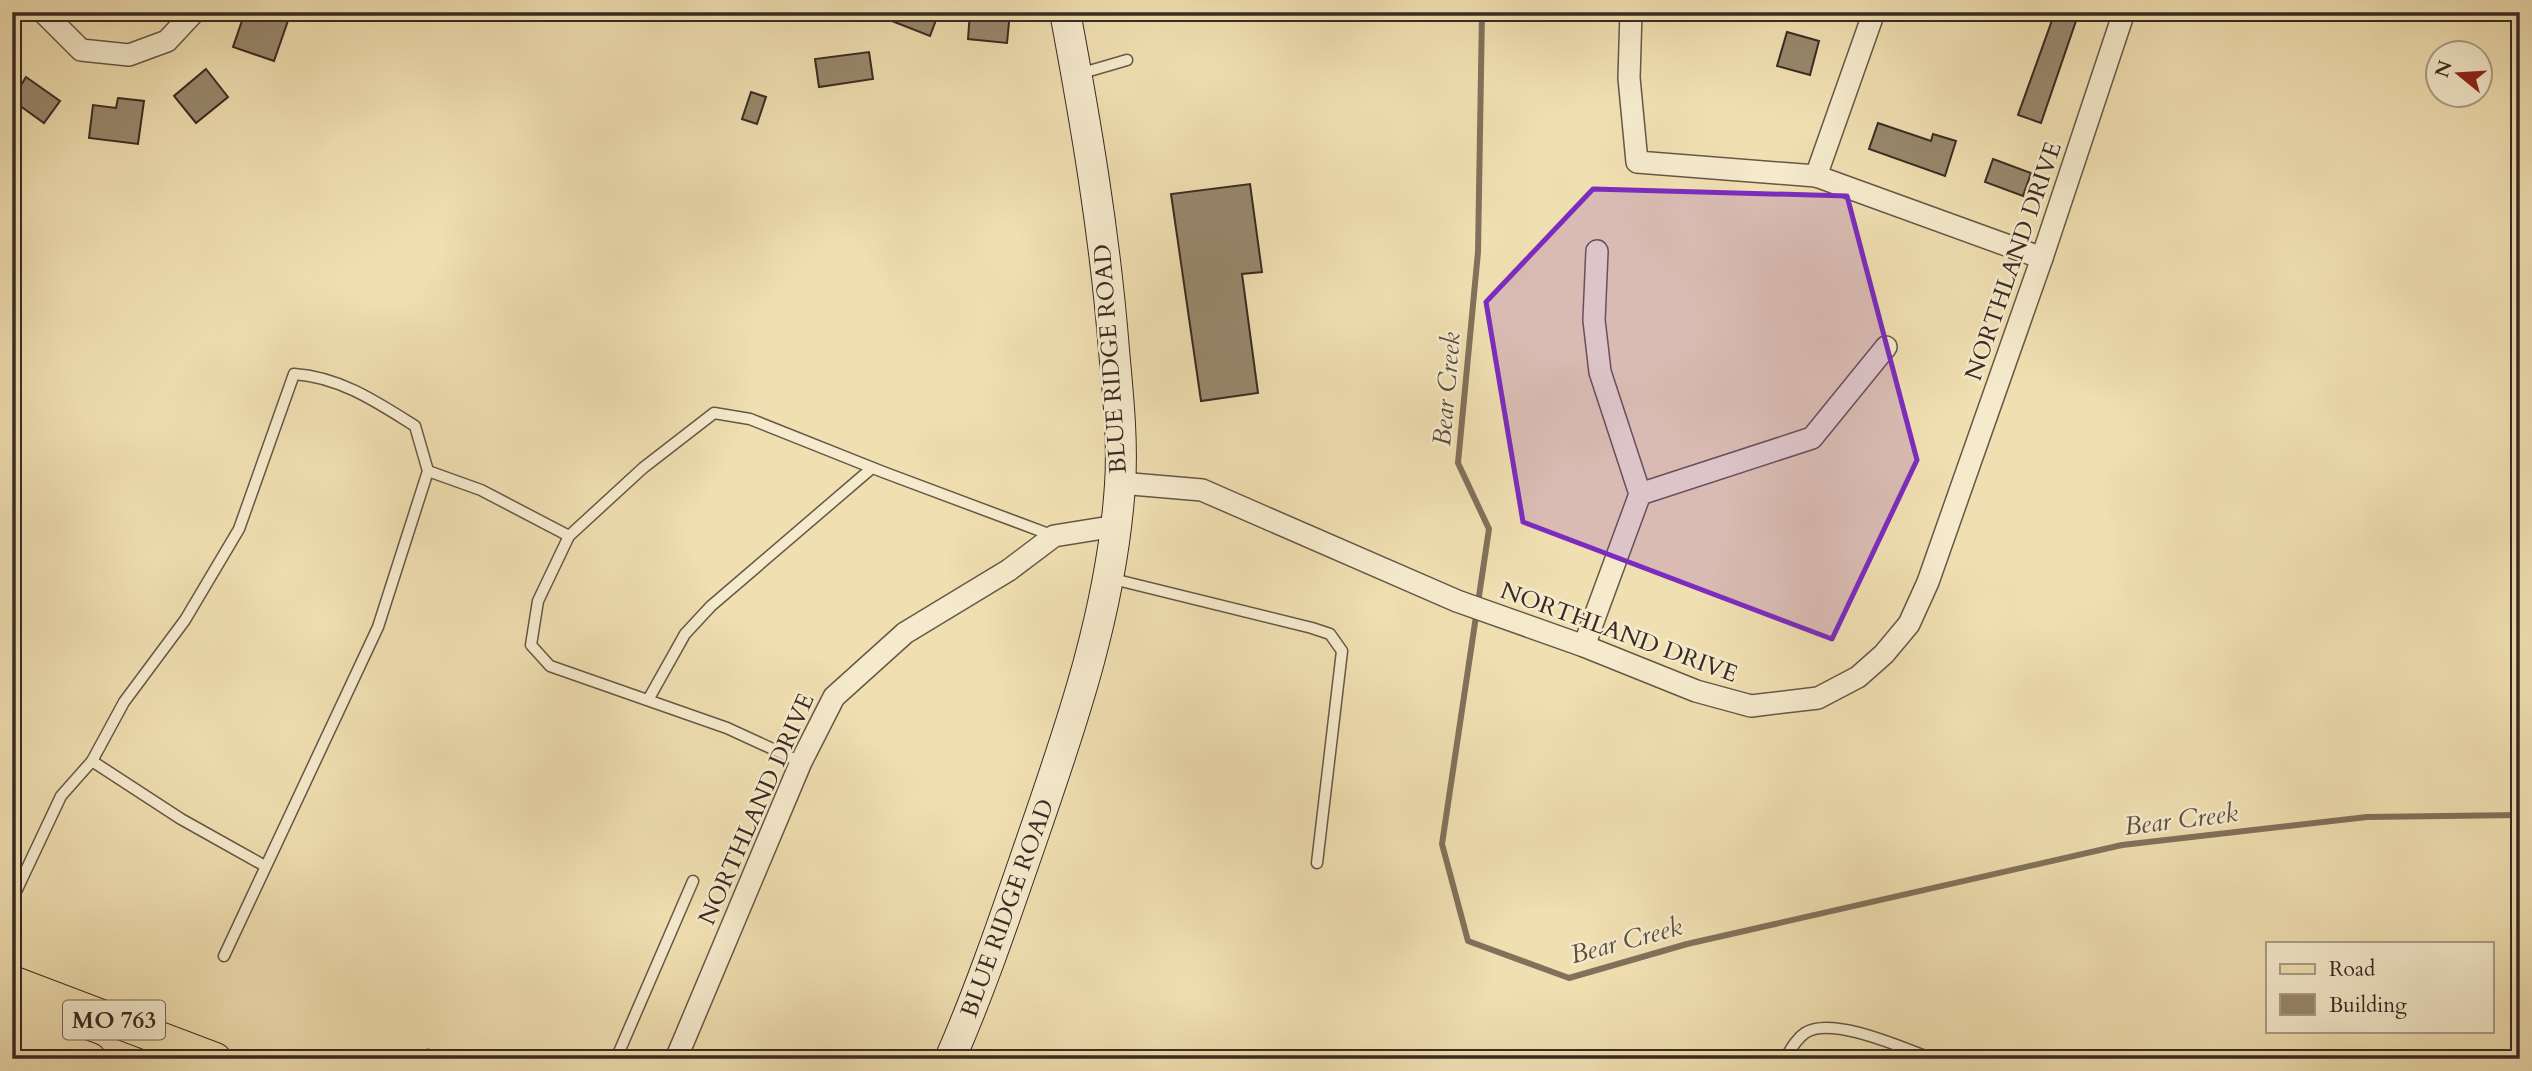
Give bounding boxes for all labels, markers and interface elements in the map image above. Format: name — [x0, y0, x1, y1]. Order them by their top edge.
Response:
north arrow — [2424, 38, 2494, 108]
text: N — [2429, 57, 2459, 81]
street label: NORTHLAND DRIVE — [1957, 137, 2070, 385]
street label: BLUE RIDGE ROAD — [1086, 243, 1135, 475]
water label: Bear Creek — [1424, 330, 1469, 448]
street label: NORTHLAND DRIVE — [1496, 574, 1742, 691]
street label: NORTHLAND DRIVE — [690, 688, 822, 930]
street label: BLUE RIDGE ROAD — [953, 794, 1062, 1022]
water label: Bear Creek — [2122, 795, 2240, 844]
water label: Bear Creek — [1566, 909, 1686, 972]
legend — [2266, 942, 2494, 1032]
text: Road — [2329, 955, 2375, 984]
text: Building — [2329, 991, 2407, 1020]
road number: MO 763 — [63, 1001, 165, 1040]

